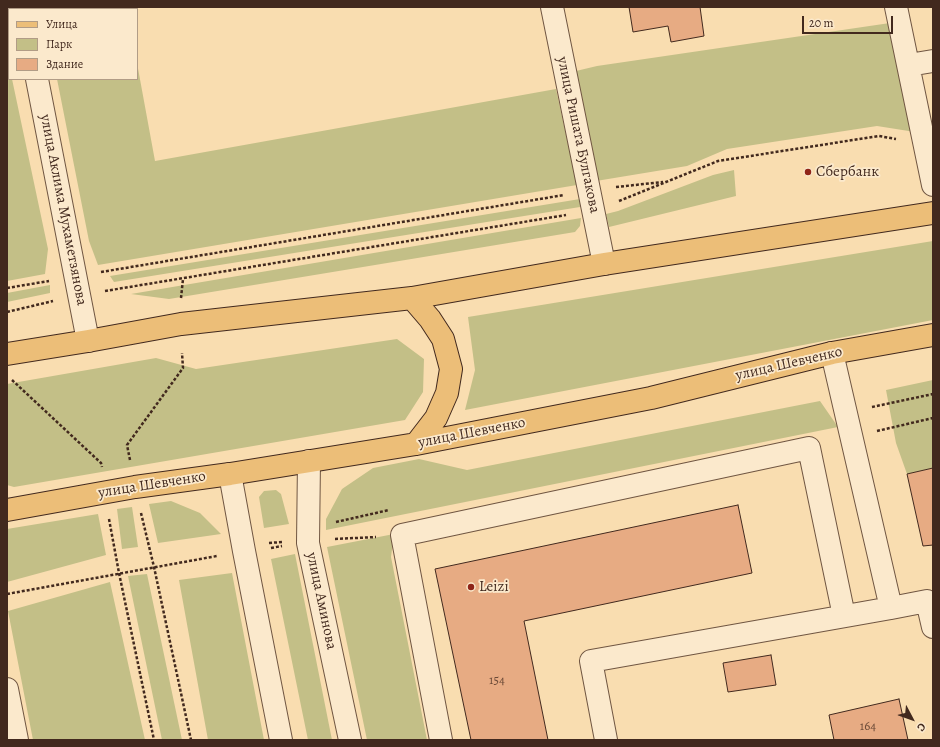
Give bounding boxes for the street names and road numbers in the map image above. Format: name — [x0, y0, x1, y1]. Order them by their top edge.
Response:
street label: улица Ришата Булгакова — [553, 55, 603, 215]
street label: улица Аклима Мухаметзянова — [36, 113, 90, 307]
street label: улица Шевченко — [734, 343, 844, 385]
street label: улица Шевченко — [417, 414, 527, 452]
street label: улица Шевченко — [97, 468, 207, 502]
street label: улица Аминова — [302, 551, 340, 651]

